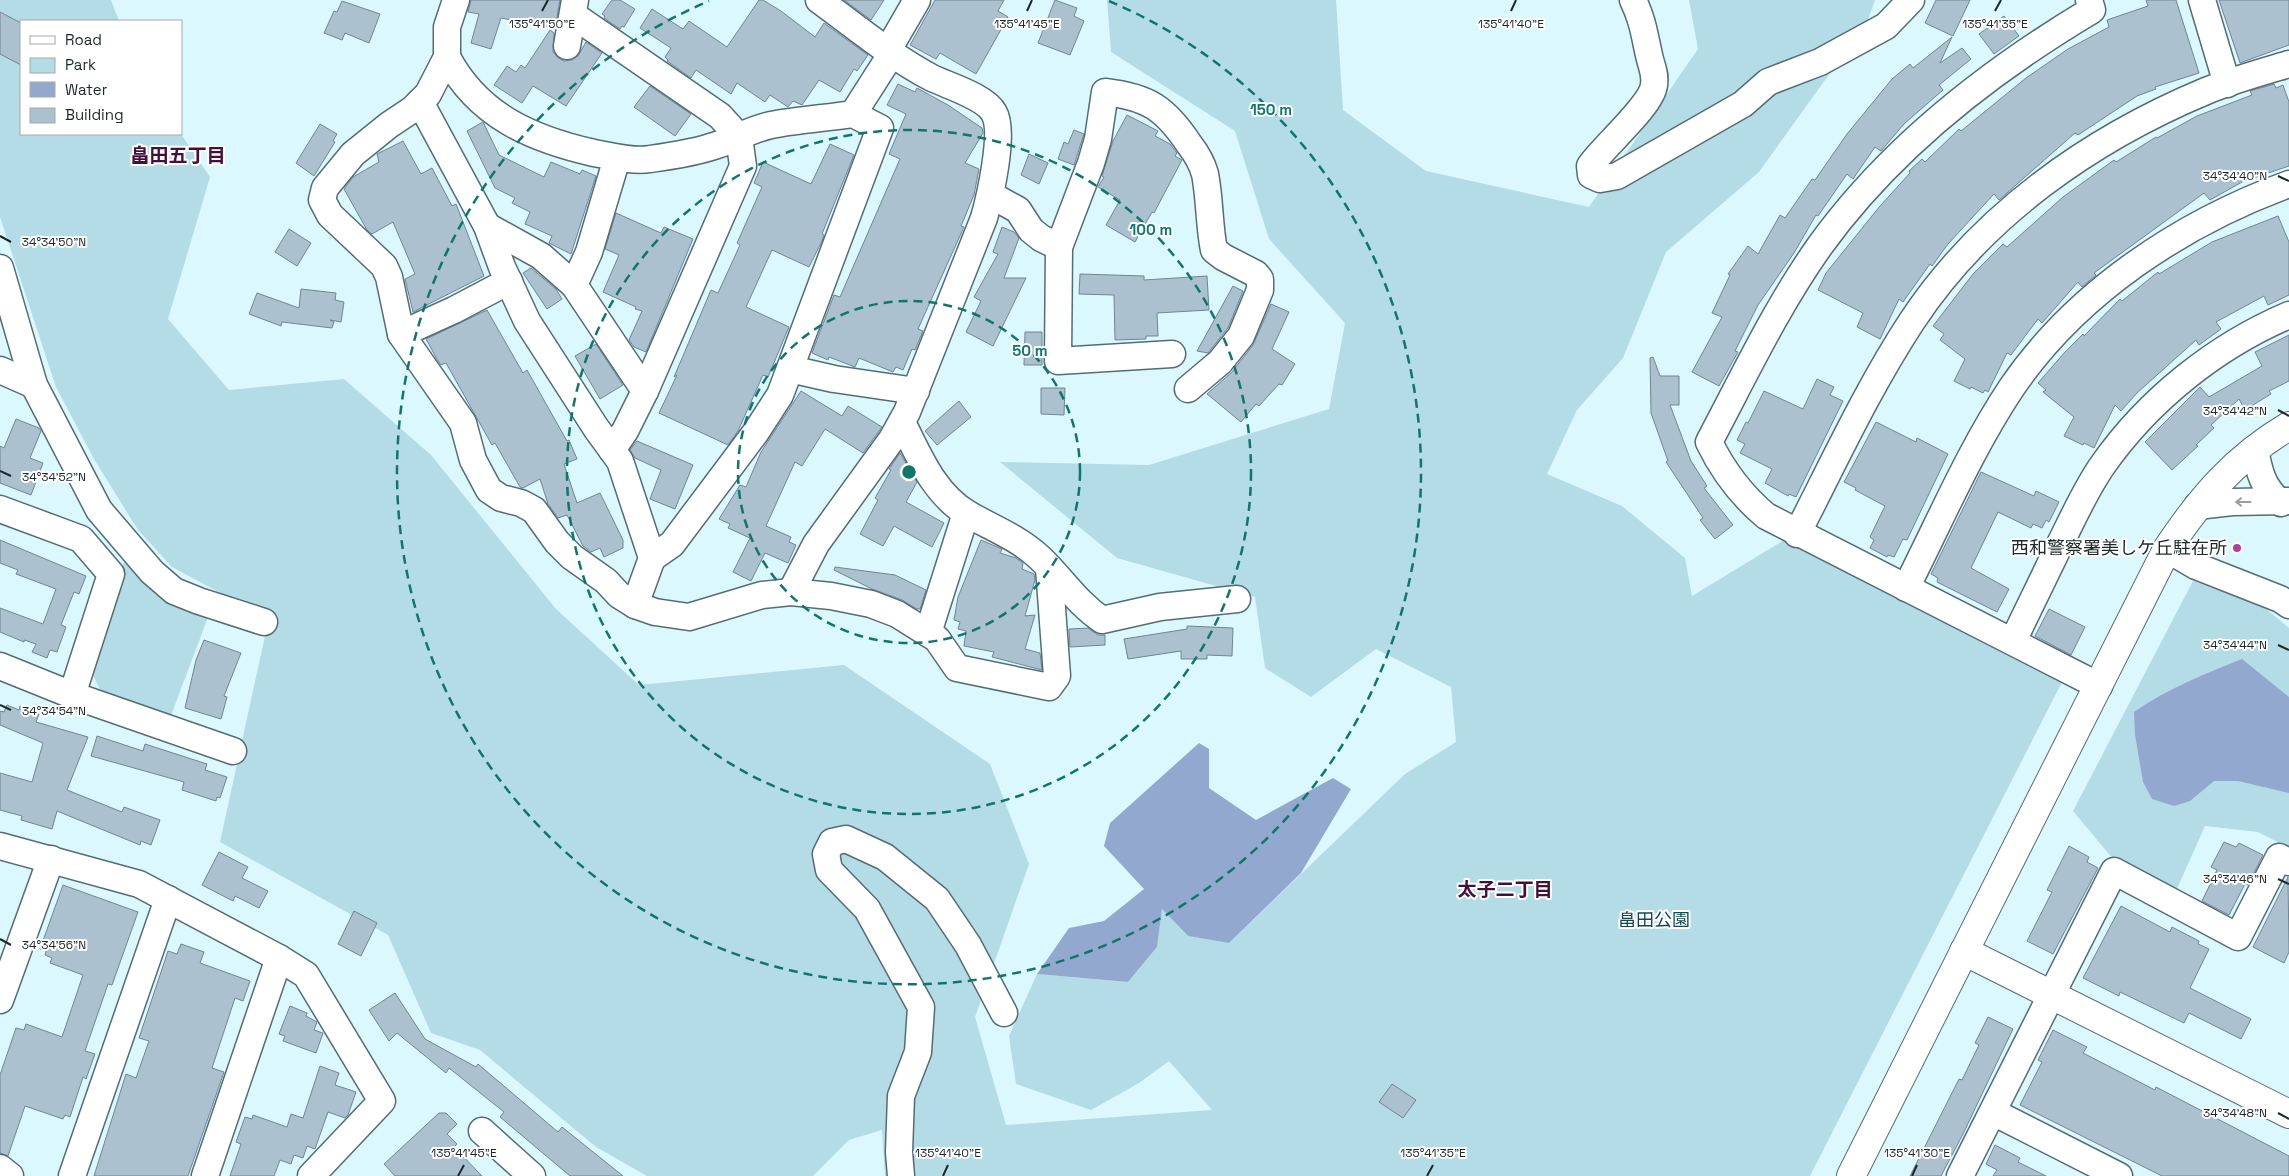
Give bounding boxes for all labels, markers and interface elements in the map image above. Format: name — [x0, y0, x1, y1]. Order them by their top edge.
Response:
text: 135°41'50"E — [509, 16, 575, 32]
text: 135°41'45"E — [994, 16, 1060, 32]
text: 135°41'40"E — [1478, 16, 1544, 32]
text: 135°41'35"E — [1962, 16, 2028, 32]
legend — [20, 20, 182, 135]
text: Road — [65, 30, 102, 49]
text: Park — [65, 55, 96, 74]
text: Water — [65, 80, 108, 99]
text: 150 m — [1250, 100, 1292, 119]
text: Building — [65, 105, 124, 124]
district label: 畠田五丁目 — [130, 143, 226, 168]
text: 34°34'40"N — [2203, 168, 2267, 184]
text: 100 m — [1130, 220, 1172, 239]
text: 34°34'50"N — [22, 234, 86, 250]
text: 50 m — [1012, 341, 1048, 360]
text: 34°34'42"N — [2203, 403, 2267, 419]
centre of rings — [900, 463, 918, 481]
text: 34°34'52"N — [22, 469, 86, 485]
one-way arrow — [2235, 497, 2252, 507]
place label: 西和警察署美しケ丘駐在所 — [2011, 536, 2227, 559]
marker: 西和警察署美しケ丘駐在所 — [2231, 542, 2243, 554]
text: 34°34'44"N — [2203, 637, 2267, 653]
text: 34°34'54"N — [22, 703, 86, 719]
text: 34°34'46"N — [2203, 871, 2267, 887]
district label: 太子二丁目 — [1457, 877, 1553, 902]
park label: 畠田公園 — [1618, 908, 1690, 931]
text: 34°34'56"N — [22, 937, 86, 953]
text: 34°34'48"N — [2203, 1105, 2267, 1121]
text: 135°41'45"E — [431, 1145, 497, 1161]
text: 135°41'40"E — [915, 1145, 981, 1161]
text: 135°41'35"E — [1400, 1145, 1466, 1161]
text: 135°41'30"E — [1884, 1145, 1950, 1161]

